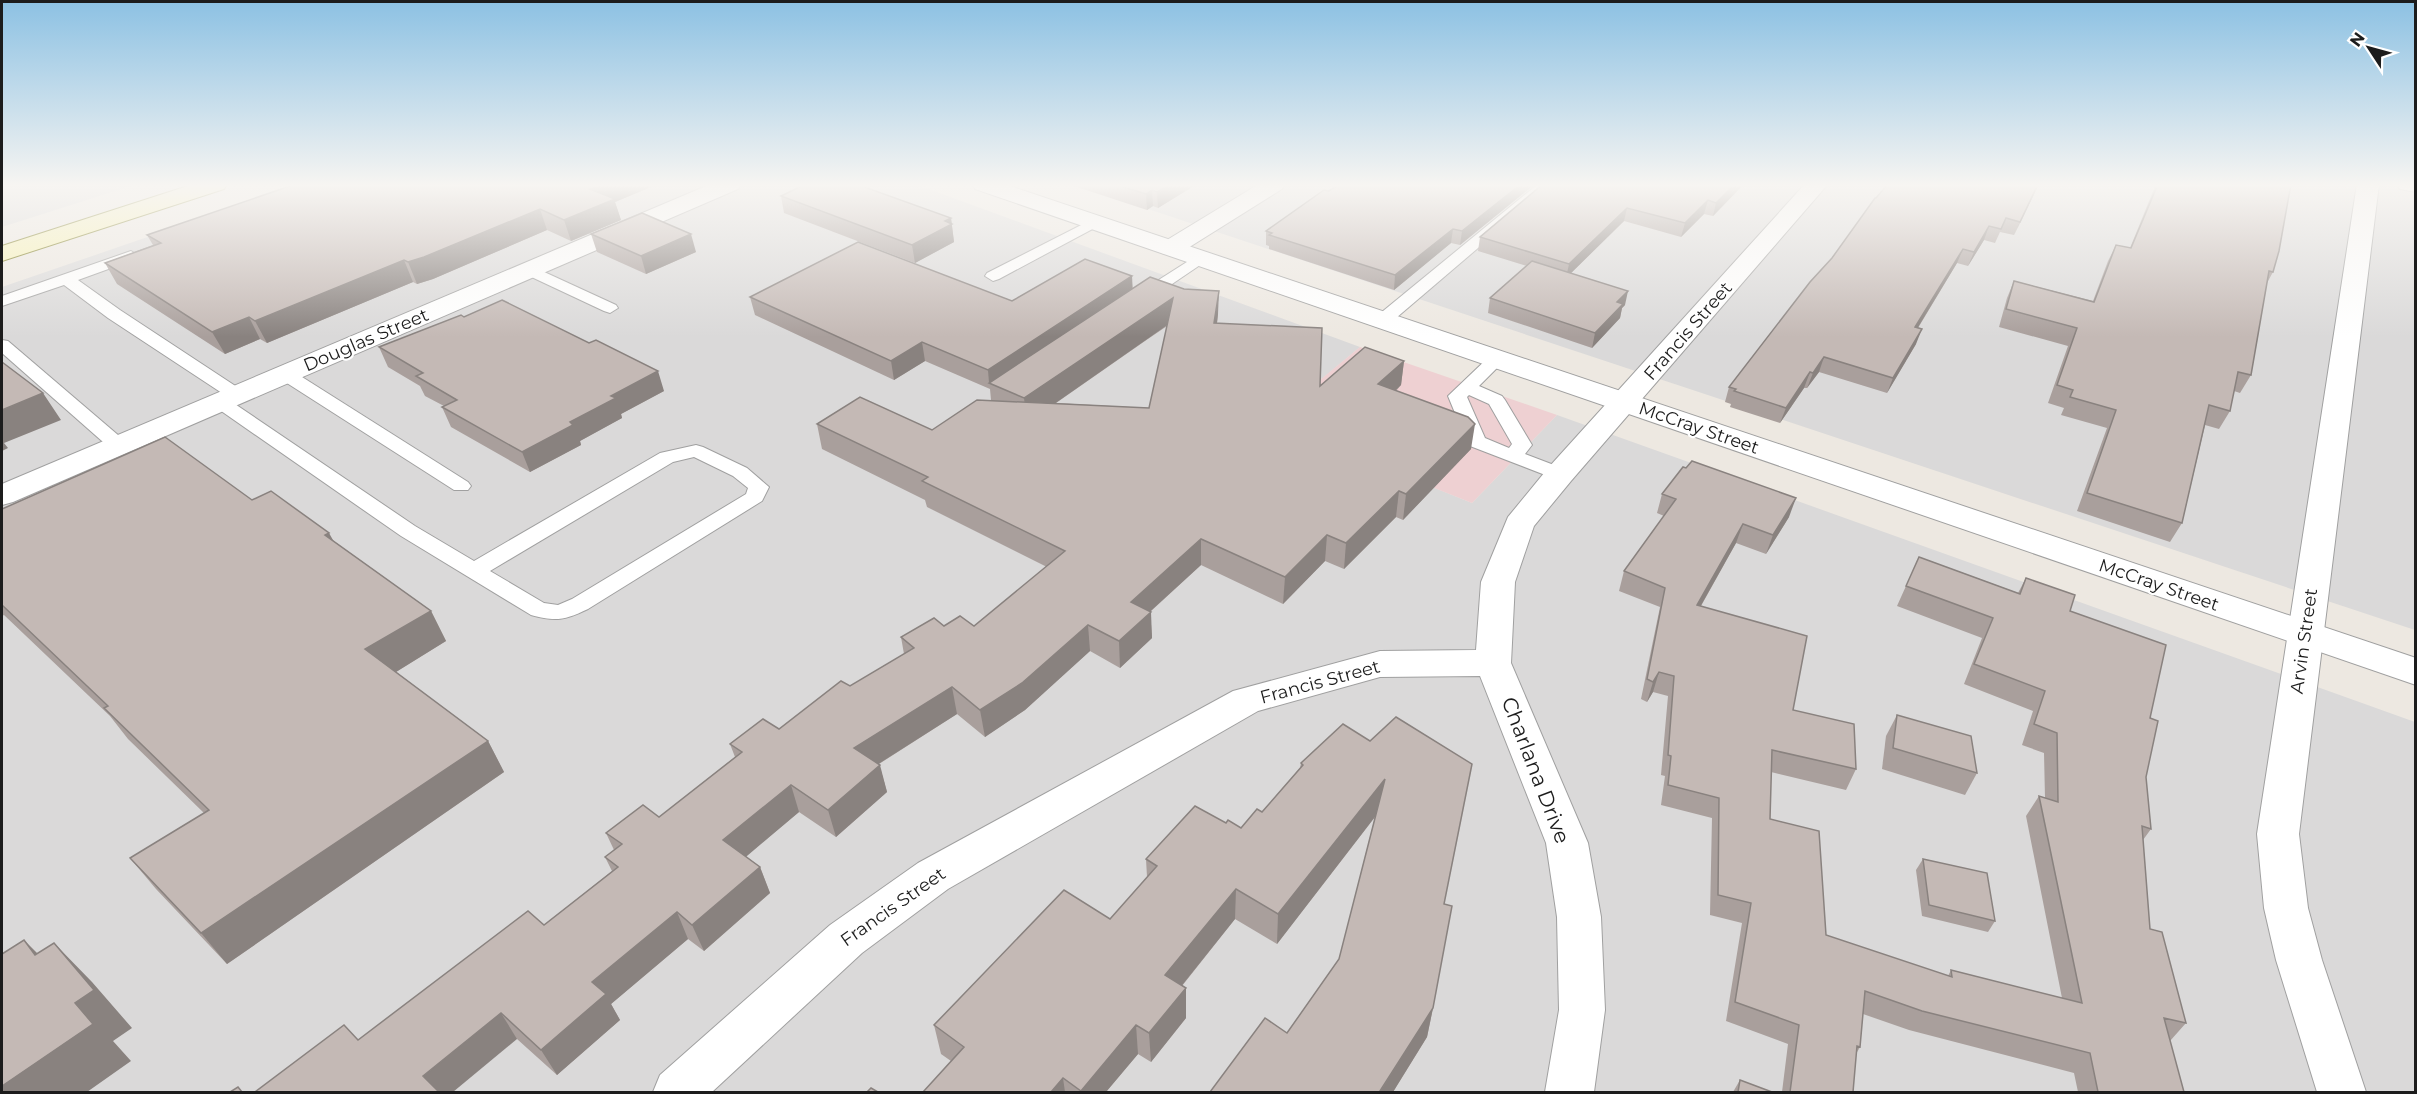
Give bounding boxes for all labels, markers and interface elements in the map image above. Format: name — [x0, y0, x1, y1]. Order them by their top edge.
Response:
north arrow — [2339, 18, 2399, 78]
text: N — [2346, 29, 2369, 50]
street label: Francis Street — [1639, 277, 1737, 385]
street label: Douglas Street — [300, 304, 432, 376]
street label: McCray Street — [1636, 397, 1762, 459]
street label: McCray Street — [2096, 554, 2222, 616]
street label: Arvin Street — [2286, 587, 2322, 695]
street label: Francis Street — [1258, 655, 1382, 709]
street label: Charlana Drive — [1497, 693, 1575, 847]
street label: Francis Street — [836, 863, 950, 951]

